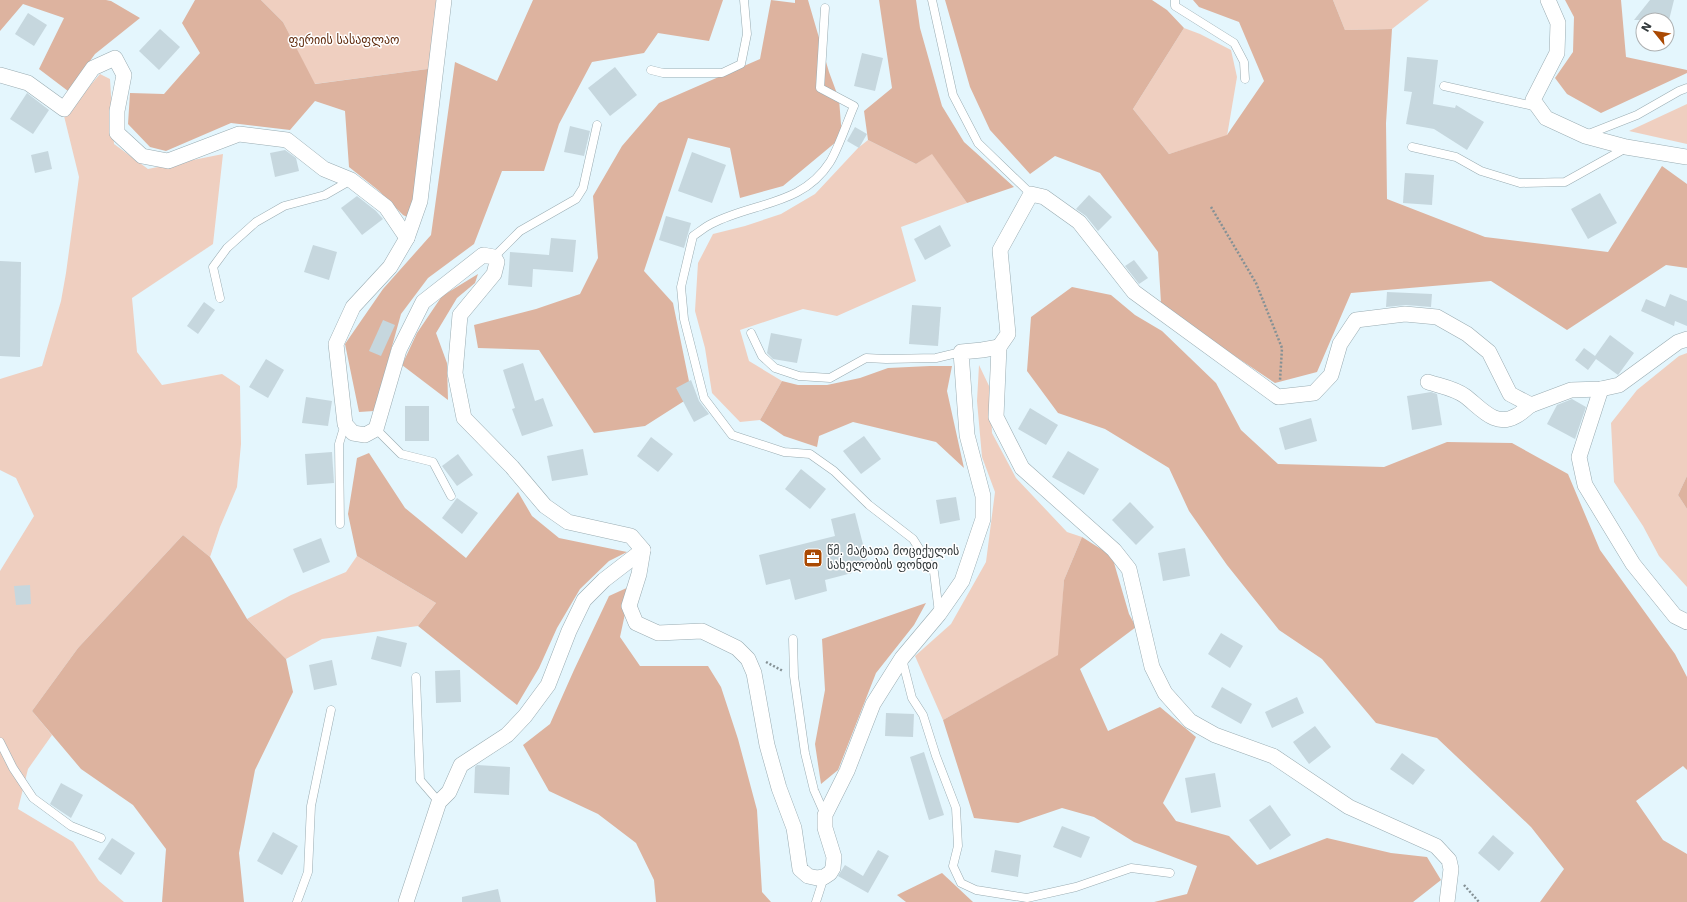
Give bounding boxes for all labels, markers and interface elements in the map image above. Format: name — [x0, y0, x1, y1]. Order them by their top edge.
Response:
north arrow — [1635, 12, 1675, 52]
text: N — [1639, 20, 1655, 34]
park label: ფერიის სასაფლაო — [289, 33, 399, 47]
place label: წმ. მატათა მოციქულის სახელობის ფონდი — [827, 544, 959, 572]
office icon: წმ. მატათა მოციქულის სახელობის ფონდი — [802, 547, 824, 569]

